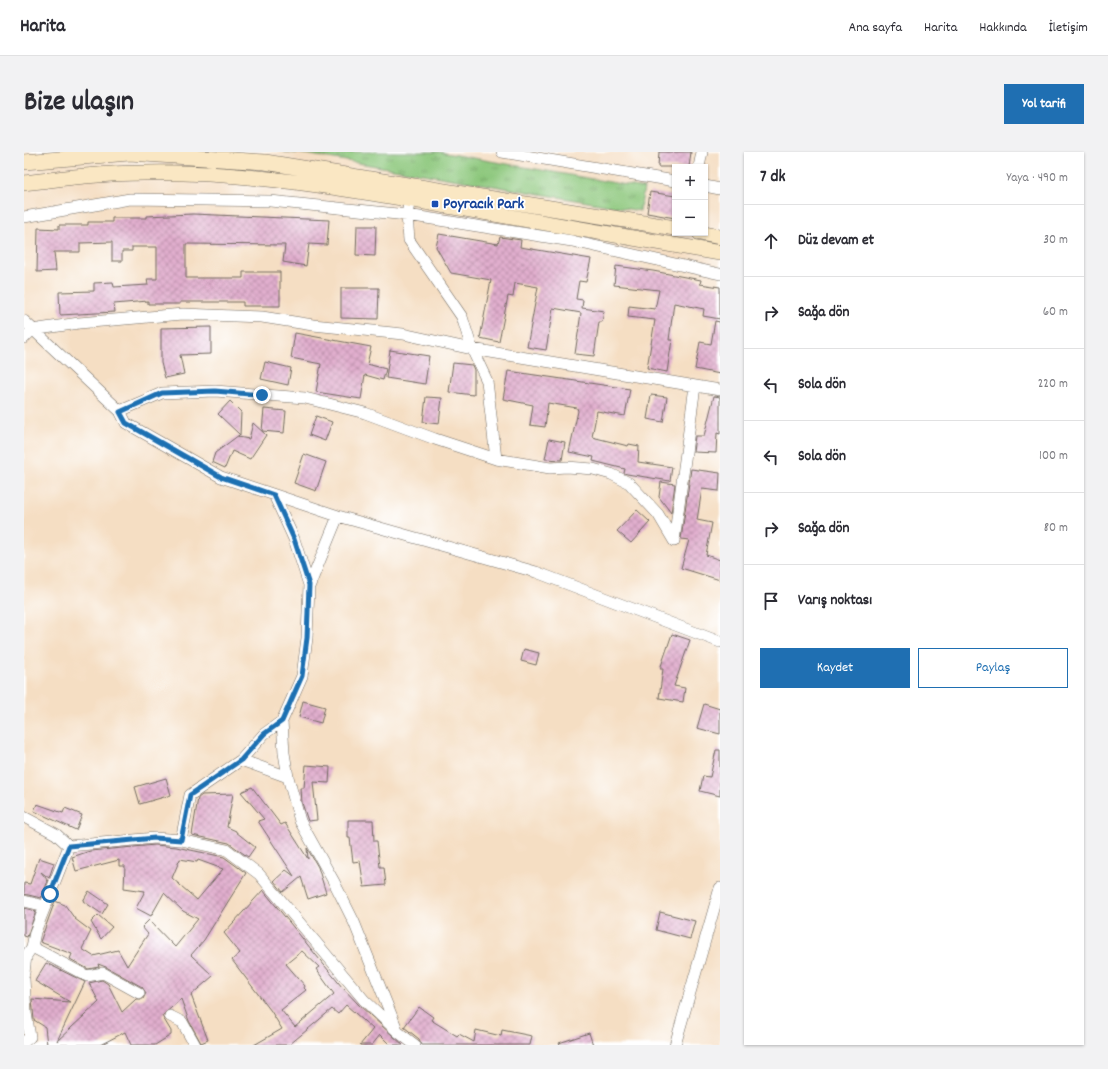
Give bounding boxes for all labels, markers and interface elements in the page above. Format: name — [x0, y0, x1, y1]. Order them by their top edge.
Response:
text: Harita — [20, 14, 65, 41]
text: Ana sayfa — [848, 18, 902, 38]
text: Harita — [924, 18, 957, 38]
text: Hakkında — [979, 18, 1027, 38]
text: İletişim — [1049, 18, 1088, 38]
text: Bize ulaşın — [24, 84, 134, 124]
button: Yol tarifi — [1004, 84, 1084, 124]
map controls — [672, 164, 708, 236]
button: + — [672, 164, 708, 200]
text: 7 dk — [760, 166, 785, 190]
text: Yaya · 490 m — [1007, 169, 1068, 188]
place label: Poyracık Park — [443, 193, 525, 216]
marker: Poyracık Park — [430, 199, 440, 209]
button: − — [672, 200, 708, 236]
icon: ahead — [760, 230, 782, 252]
text: Düz devam et — [798, 230, 874, 252]
text: 30 m — [1043, 231, 1068, 250]
icon: right — [760, 302, 782, 324]
text: Sağa dön — [798, 302, 849, 324]
text: 60 m — [1043, 303, 1068, 322]
icon: left — [760, 374, 782, 396]
text: Sola dön — [798, 374, 846, 396]
text: 220 m — [1038, 375, 1068, 394]
route end — [253, 386, 271, 404]
icon: left — [760, 446, 782, 468]
text: Sola dön — [798, 446, 846, 468]
text: 100 m — [1039, 447, 1068, 466]
icon: right — [760, 518, 782, 540]
text: Sağa dön — [798, 518, 849, 540]
text: 80 m — [1044, 519, 1068, 538]
icon: arrive — [760, 590, 782, 612]
text: Varış noktası — [798, 590, 872, 612]
button: Kaydet — [760, 648, 910, 688]
button: Paylaş — [918, 648, 1068, 688]
route start — [41, 885, 59, 903]

